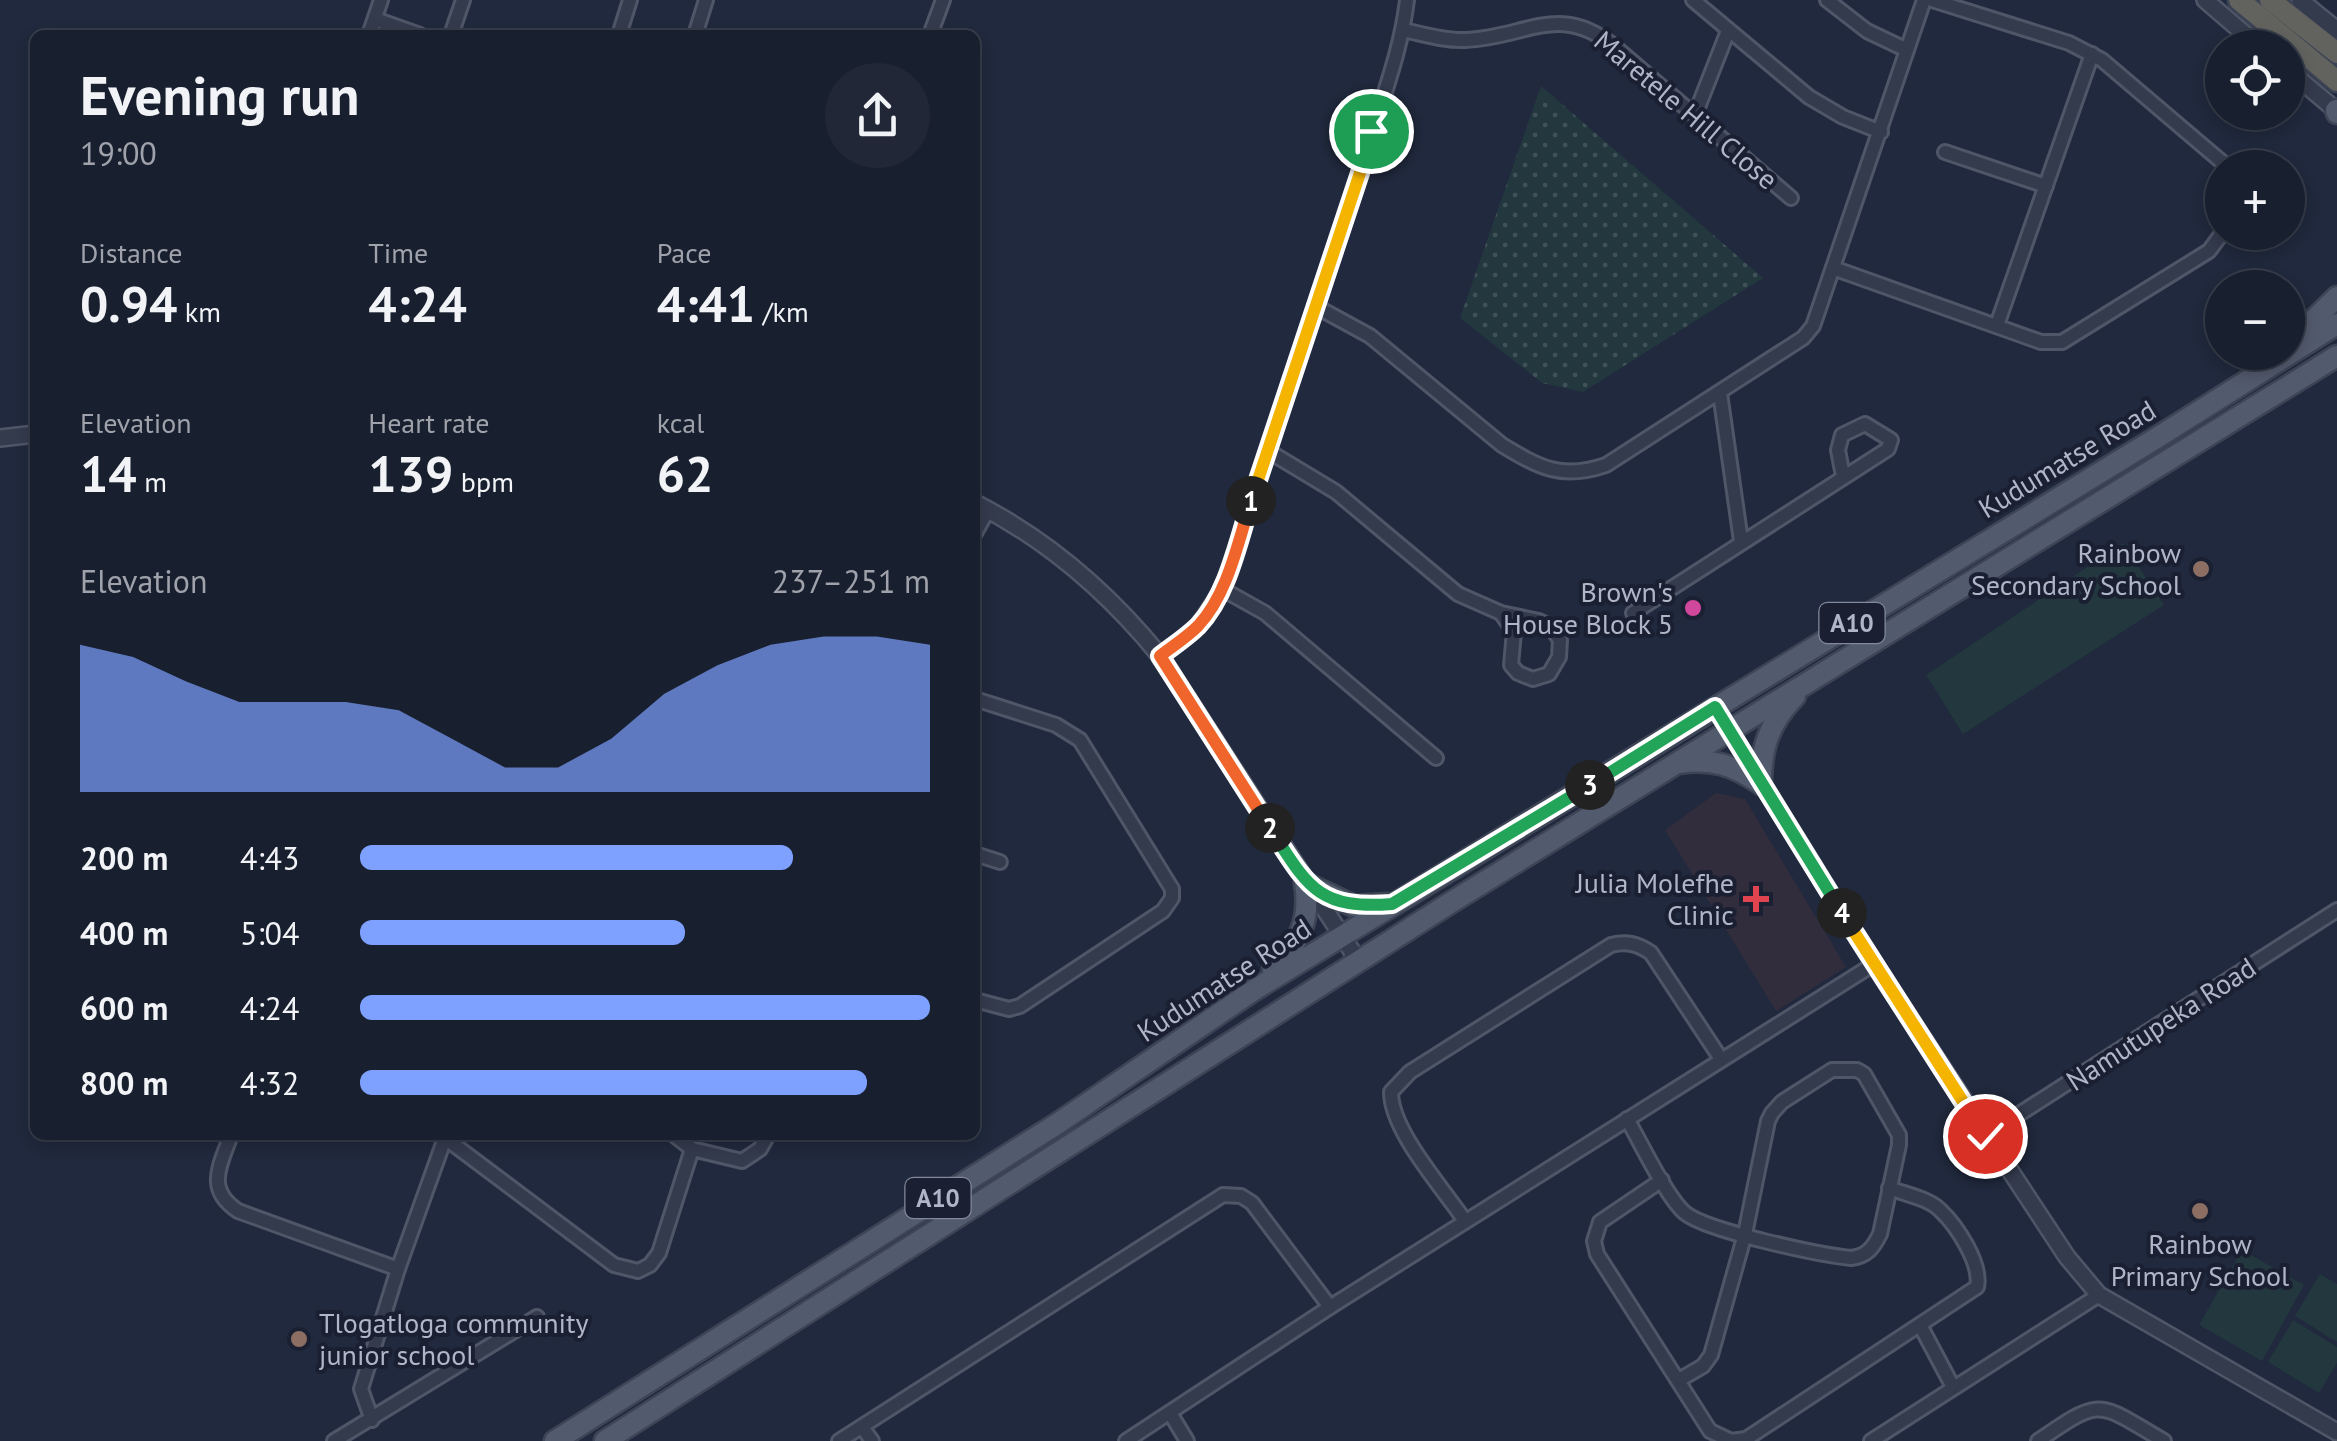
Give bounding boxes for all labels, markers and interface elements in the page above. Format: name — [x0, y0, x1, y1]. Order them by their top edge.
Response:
street label: Maretele Hill Close — [1587, 22, 1786, 197]
map controls — [2205, 30, 2305, 370]
button: locate — [2205, 30, 2305, 130]
text: Evening run — [80, 59, 360, 130]
button: share — [825, 63, 930, 168]
pin — [1329, 89, 1414, 174]
icon: arrive — [1344, 104, 1399, 159]
text: 19:00 — [80, 132, 157, 174]
button: + — [2205, 150, 2305, 250]
text: Distance — [80, 234, 183, 271]
text: Time — [368, 234, 428, 271]
text: Pace — [657, 234, 711, 271]
button: − — [2205, 270, 2305, 370]
text: 0.94 — [80, 271, 177, 336]
text: 4:24 — [368, 271, 467, 336]
text: 4:41 — [657, 271, 755, 336]
text: km — [177, 293, 221, 330]
text: /km — [755, 293, 809, 330]
street label: Kudumatse Road — [1971, 391, 2162, 526]
text: Elevation — [80, 404, 192, 441]
text: Heart rate — [368, 404, 489, 441]
text: kcal — [657, 404, 704, 441]
text: 14 — [80, 441, 137, 506]
text: 139 — [368, 441, 453, 506]
text: 62 — [657, 441, 713, 506]
text: m — [137, 463, 167, 500]
text: bpm — [453, 463, 514, 500]
pin: 1 — [1226, 476, 1276, 526]
text: 1 — [1243, 482, 1259, 519]
place label: Rainbow Secondary School — [1971, 534, 2181, 603]
marker: Rainbow Secondary School — [2190, 558, 2212, 580]
text: Elevation — [80, 560, 207, 602]
text: 237–251 m — [772, 560, 930, 602]
place label: Brown's House Block 5 — [1503, 573, 1673, 642]
marker: Brown's House Block 5 — [1682, 597, 1704, 619]
road number: A10 — [1820, 603, 1884, 643]
pin: 3 — [1565, 760, 1615, 810]
text: 3 — [1582, 766, 1598, 803]
pin: 2 — [1245, 803, 1295, 853]
text: 2 — [1262, 809, 1278, 846]
text: 200 m — [80, 837, 168, 879]
text: 4:43 — [240, 837, 299, 879]
place label: Julia Molefhe Clinic — [1575, 864, 1734, 933]
marker: Julia Molefhe Clinic — [1743, 886, 1769, 912]
pin: 4 — [1817, 888, 1867, 938]
text: 4 — [1834, 894, 1850, 931]
street label: Kudumatse Road — [1130, 909, 1318, 1050]
text: 400 m — [80, 912, 168, 954]
text: 5:04 — [240, 912, 299, 954]
street label: Namutupeka Road — [2059, 949, 2262, 1099]
text: 600 m — [80, 987, 168, 1029]
text: 4:24 — [240, 987, 299, 1029]
text: 800 m — [80, 1062, 168, 1104]
text: 4:32 — [240, 1062, 299, 1104]
pin — [1943, 1094, 2028, 1179]
icon: check — [1958, 1109, 2013, 1164]
road number: A10 — [906, 1178, 970, 1218]
marker: Rainbow Primary School — [2189, 1200, 2211, 1222]
place label: Rainbow Primary School — [2111, 1225, 2289, 1294]
place label: Tlogatloga community junior school — [319, 1304, 589, 1373]
marker: Tlogatloga community junior school — [288, 1328, 310, 1350]

